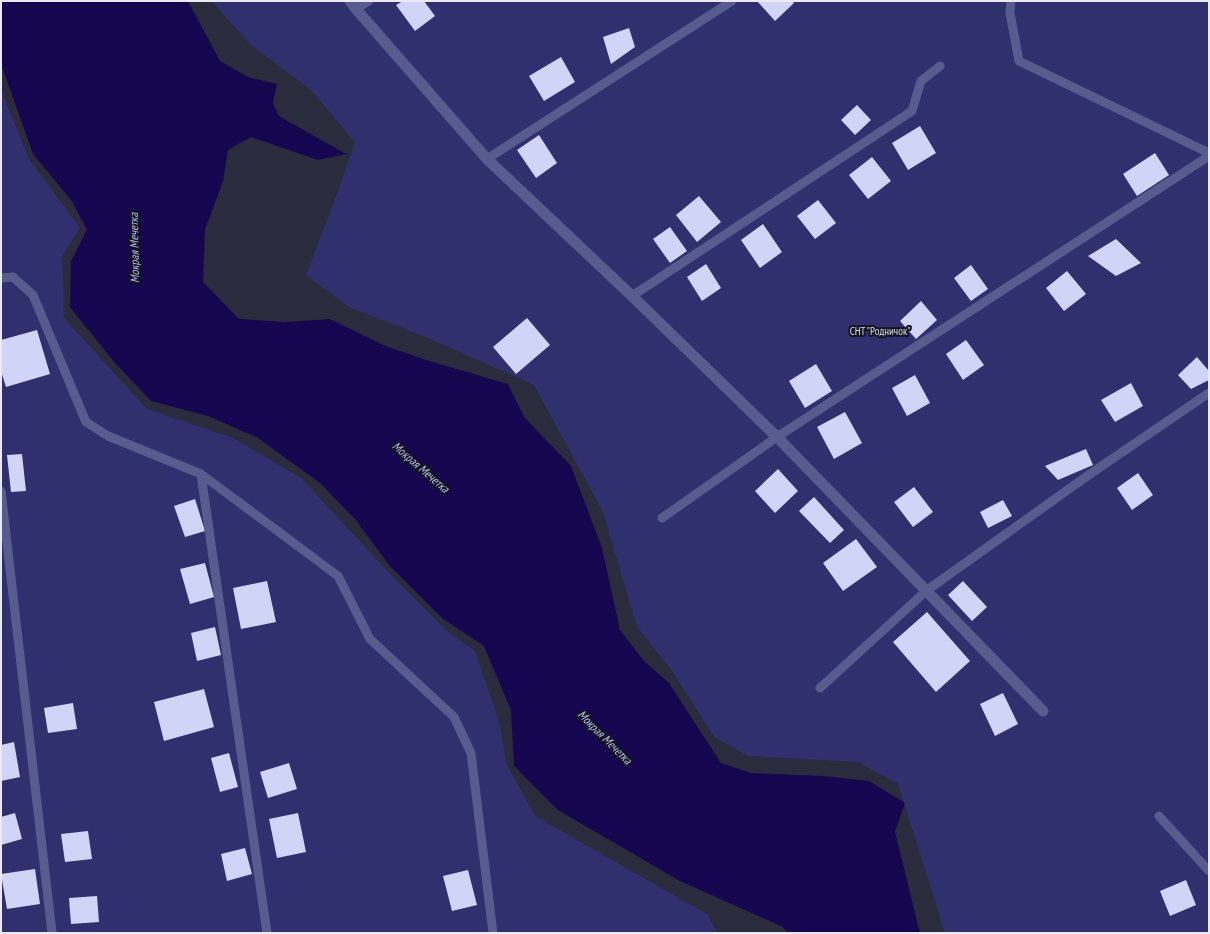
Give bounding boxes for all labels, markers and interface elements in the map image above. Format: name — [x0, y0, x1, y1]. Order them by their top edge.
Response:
water label: Мокрая Мечетка — [126, 212, 142, 283]
park label: СНТ "Родничок" — [850, 324, 910, 338]
water label: Мокрая Мечетка — [390, 438, 453, 496]
water label: Мокрая Мечетка — [575, 707, 636, 768]

